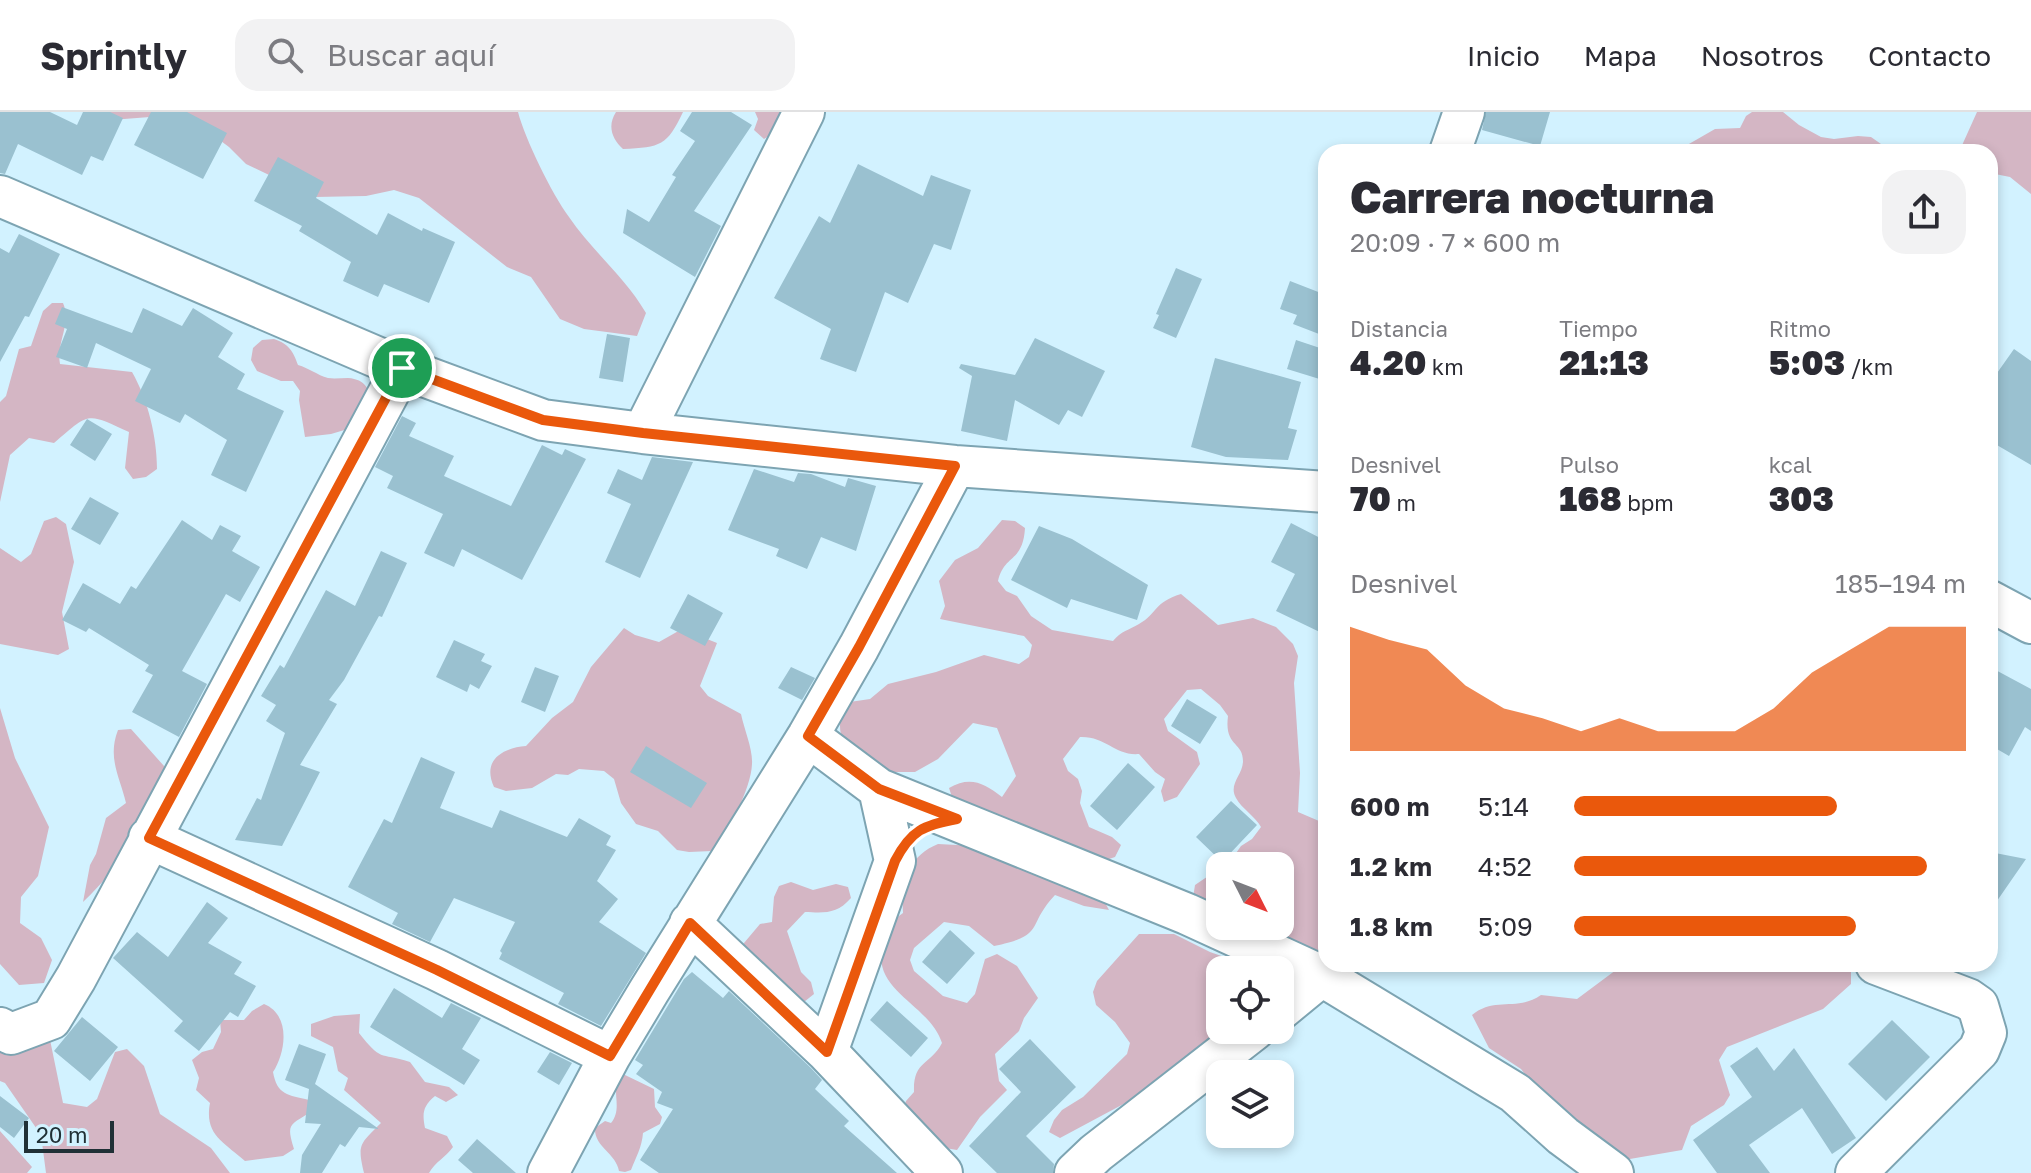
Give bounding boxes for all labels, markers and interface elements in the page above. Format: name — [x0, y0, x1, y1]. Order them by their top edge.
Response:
search box — [235, 19, 795, 91]
text: Sprintly — [40, 33, 187, 78]
icon: search — [263, 33, 307, 77]
text: Buscar aquí — [327, 37, 495, 73]
text: Inicio — [1467, 39, 1540, 72]
text: Mapa — [1584, 39, 1657, 72]
text: Nosotros — [1701, 39, 1824, 72]
text: Contacto — [1868, 39, 1991, 72]
text: Carrera nocturna — [1350, 170, 1714, 223]
button: share — [1882, 170, 1966, 254]
text: 20:09 · 7 × 600 m — [1350, 227, 1560, 258]
text: Distancia — [1350, 315, 1448, 342]
text: Tiempo — [1559, 315, 1638, 342]
text: Ritmo — [1769, 315, 1831, 342]
pin — [368, 334, 436, 402]
text: 4.20 — [1350, 342, 1426, 382]
text: 21:13 — [1559, 342, 1649, 382]
text: 5:03 — [1769, 342, 1845, 382]
icon: arrive — [380, 346, 424, 390]
text: km — [1426, 353, 1464, 380]
text: /km — [1845, 353, 1893, 380]
text: Desnivel — [1350, 451, 1441, 478]
text: Pulso — [1559, 451, 1619, 478]
text: kcal — [1769, 451, 1812, 478]
text: 70 — [1350, 478, 1391, 518]
text: 168 — [1559, 478, 1622, 518]
text: 303 — [1769, 478, 1834, 518]
text: m — [1391, 489, 1416, 516]
text: bpm — [1622, 489, 1674, 516]
text: Desnivel — [1350, 568, 1457, 599]
text: 185–194 m — [1835, 568, 1966, 599]
text: 600 m — [1350, 791, 1430, 822]
text: 5:14 — [1478, 791, 1529, 822]
text: 1.2 km — [1350, 851, 1432, 882]
text: 4:52 — [1478, 851, 1532, 882]
north arrow — [1206, 852, 1294, 940]
map controls — [1206, 852, 1294, 1148]
text: 1.8 km — [1350, 911, 1433, 942]
text: 5:09 — [1478, 911, 1533, 942]
button: locate — [1206, 956, 1294, 1044]
button: layers — [1206, 1060, 1294, 1148]
scale bar — [24, 1117, 114, 1153]
text: 20 m — [36, 1121, 87, 1148]

